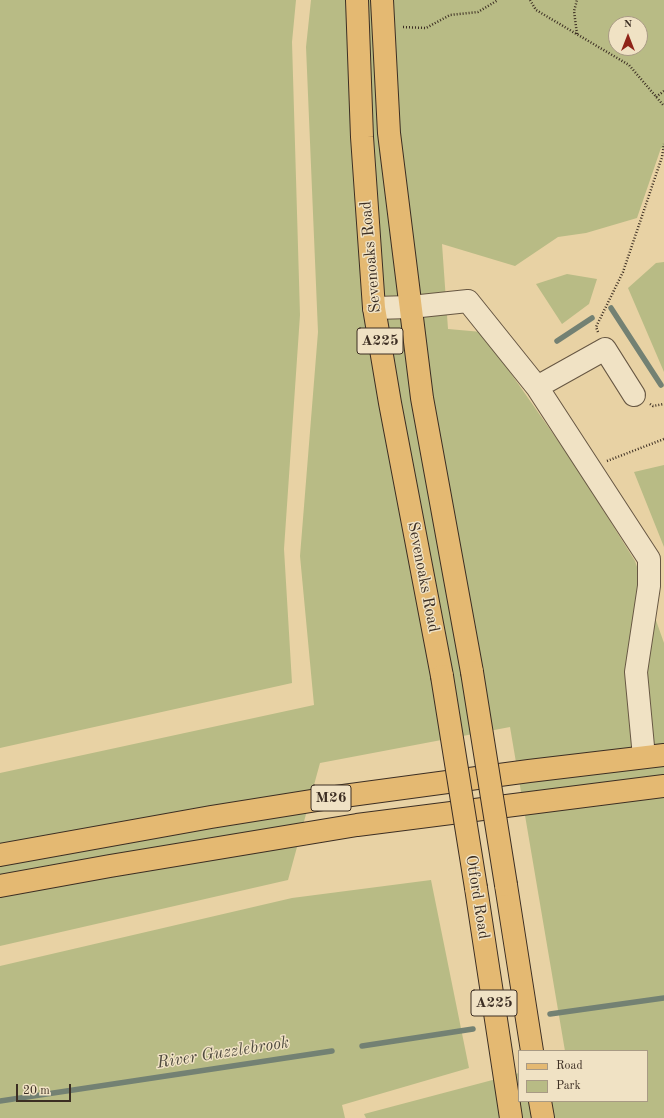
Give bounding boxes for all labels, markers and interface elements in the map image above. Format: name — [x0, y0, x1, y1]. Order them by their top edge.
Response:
north arrow — [608, 16, 648, 56]
text: N — [624, 19, 632, 30]
street label: Sevenoaks Road — [357, 200, 385, 314]
road number: A225 — [357, 328, 403, 354]
street label: Sevenoaks Road — [403, 520, 443, 634]
road number: M26 — [311, 785, 351, 811]
street label: Otford Road — [461, 853, 493, 941]
road number: A225 — [471, 990, 517, 1016]
water label: River Guzzlebrook — [155, 1032, 291, 1074]
legend — [518, 1050, 648, 1102]
text: Road — [556, 1060, 583, 1072]
scale bar — [18, 1076, 73, 1102]
text: Park — [556, 1080, 581, 1092]
text: 20 m — [23, 1085, 50, 1097]

